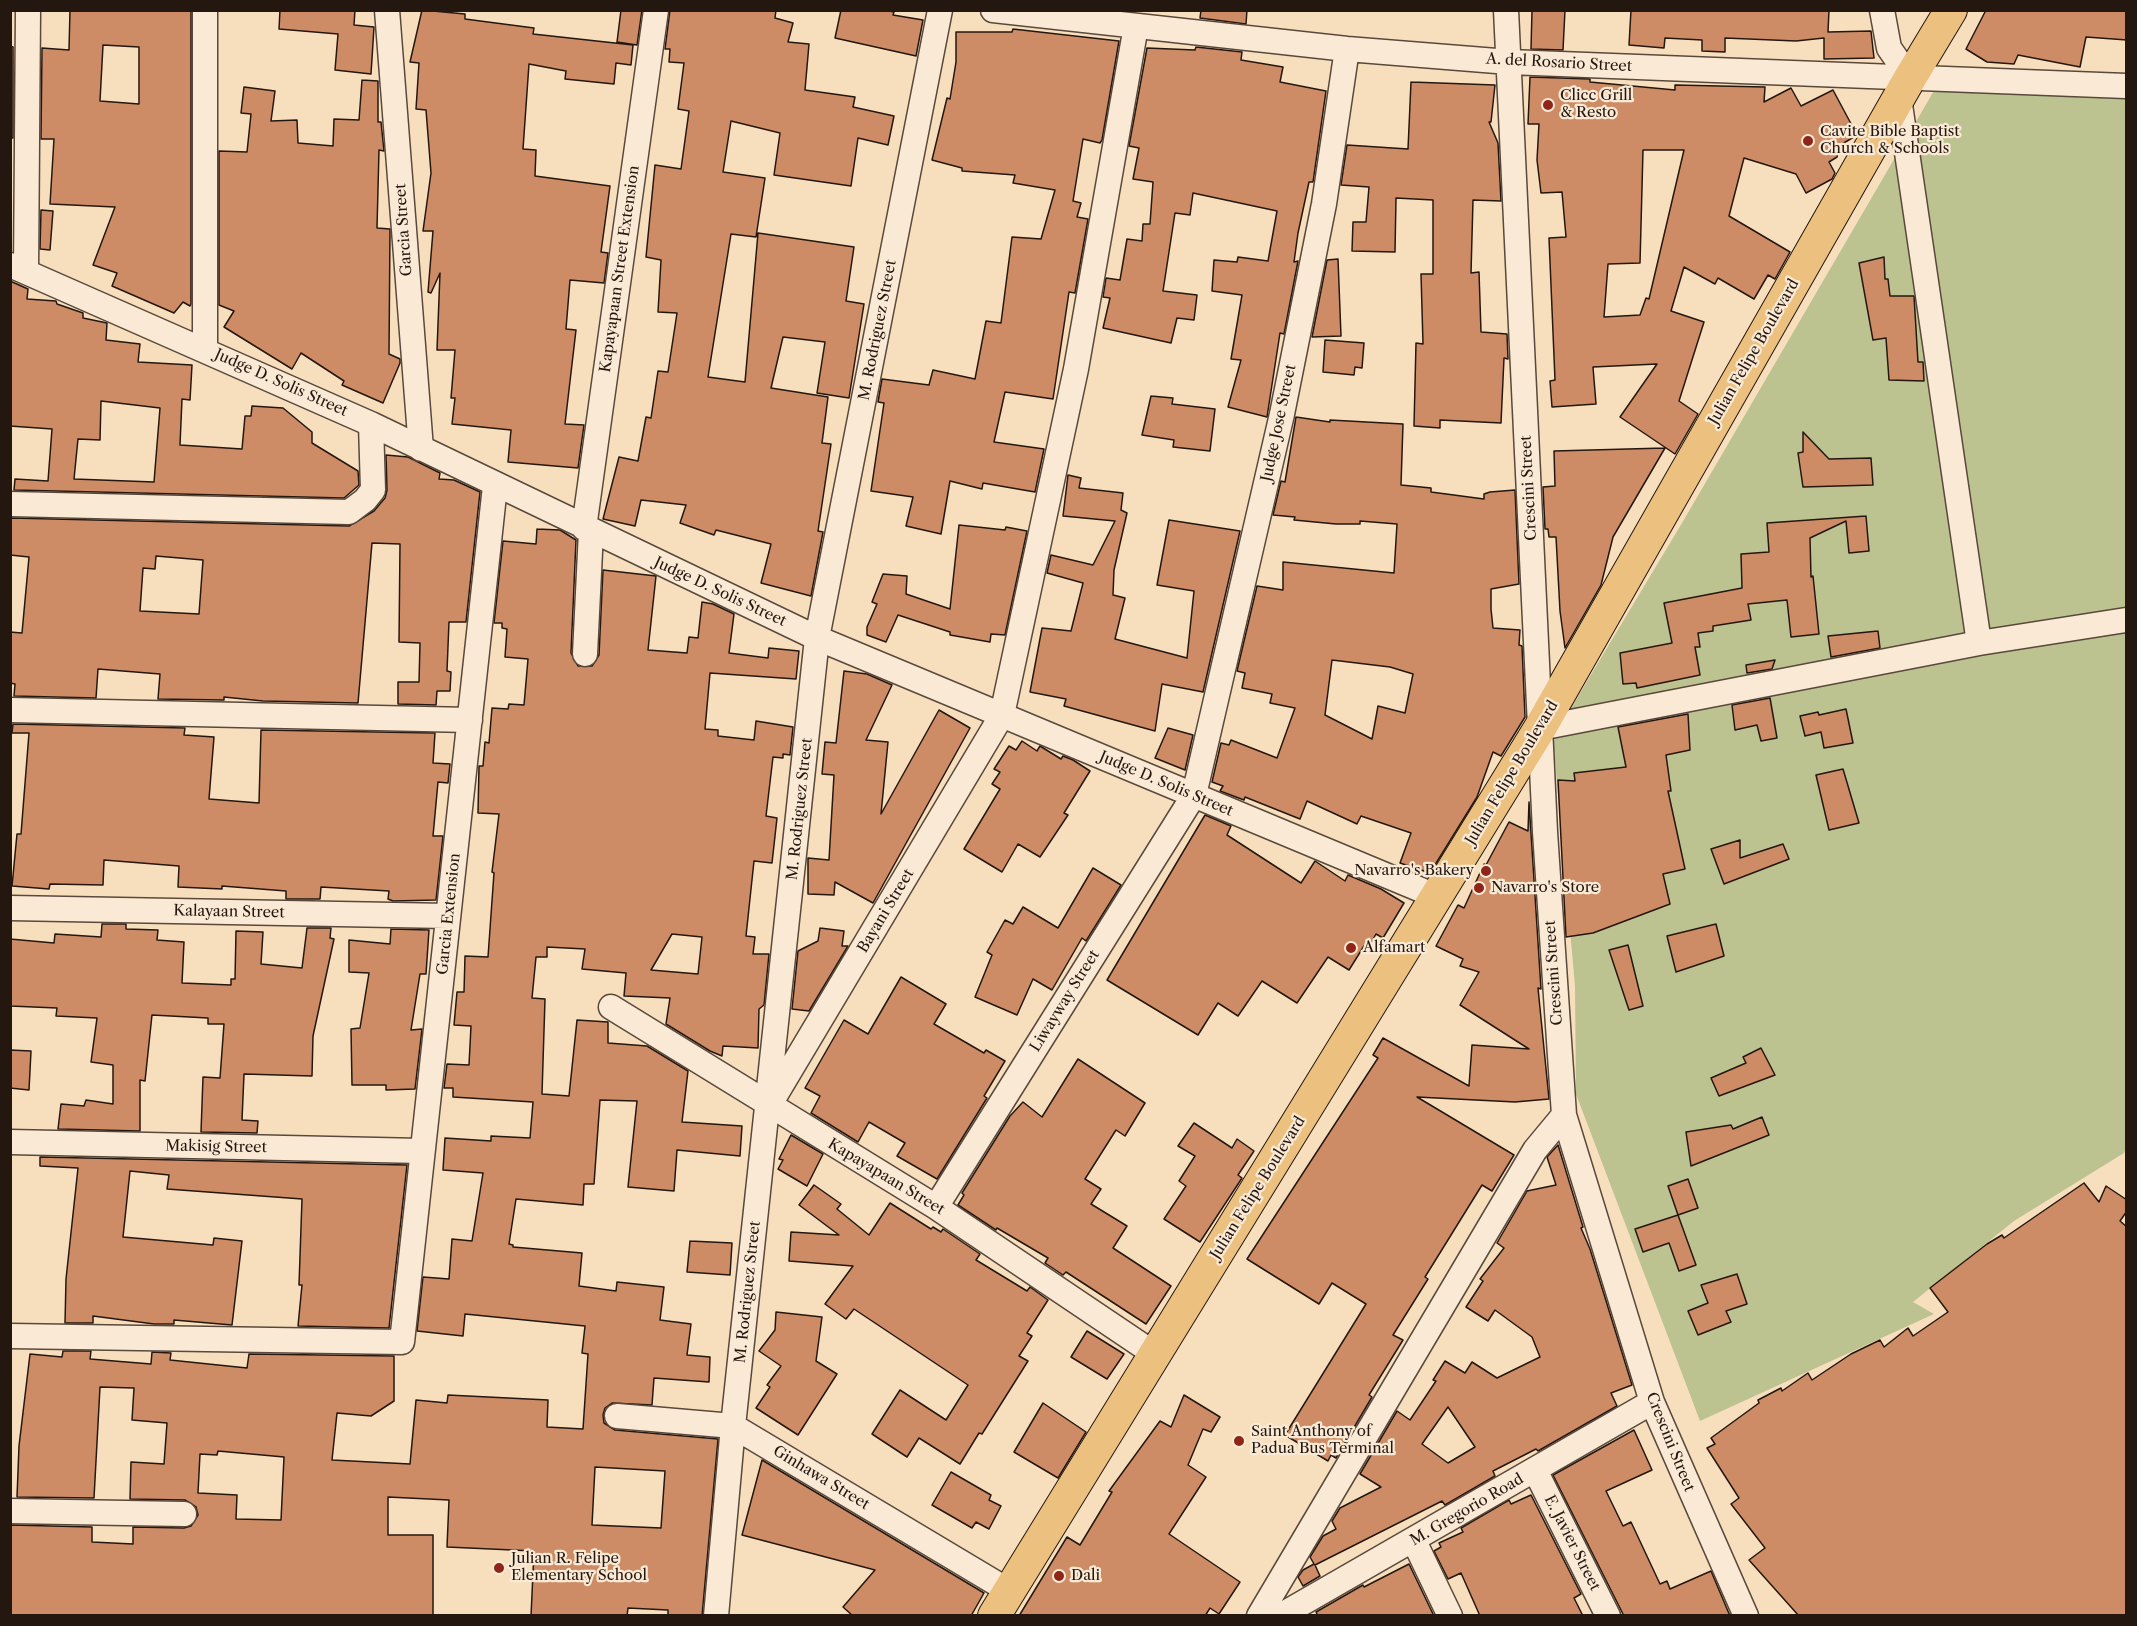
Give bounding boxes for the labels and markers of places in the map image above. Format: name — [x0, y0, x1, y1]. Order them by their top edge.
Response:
place label: Clicc Grill & Resto — [1560, 87, 1632, 122]
marker: Clicc Grill & Resto — [1541, 98, 1555, 112]
place label: Cavite Bible Baptist Church & Schools — [1820, 123, 1960, 158]
marker: Cavite Bible Baptist Church & Schools — [1801, 134, 1815, 148]
place label: Navarro's Bakery — [1354, 862, 1474, 880]
marker: Navarro's Bakery — [1479, 864, 1493, 878]
place label: Navarro's Store — [1491, 879, 1599, 897]
marker: Navarro's Store — [1472, 881, 1486, 895]
place label: Alfamart — [1363, 939, 1425, 957]
marker: Alfamart — [1344, 941, 1358, 955]
place label: Saint Anthony of Padua Bus Terminal — [1251, 1423, 1394, 1458]
marker: Saint Anthony of Padua Bus Terminal — [1232, 1434, 1246, 1448]
place label: Julian R. Felipe Elementary School — [511, 1550, 647, 1585]
marker: Julian R. Felipe Elementary School — [492, 1561, 506, 1575]
place label: Dali — [1071, 1567, 1100, 1585]
marker: Dali — [1052, 1569, 1066, 1583]

